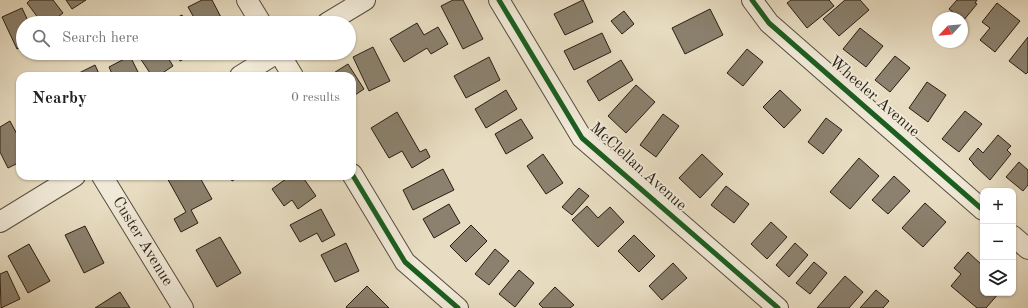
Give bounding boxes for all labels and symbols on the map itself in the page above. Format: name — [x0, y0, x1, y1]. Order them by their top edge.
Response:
north arrow — [932, 12, 968, 48]
street label: Wheeler Avenue — [826, 54, 922, 140]
street label: McClellan Avenue — [587, 120, 689, 214]
street label: Custer Avenue — [109, 194, 176, 289]

